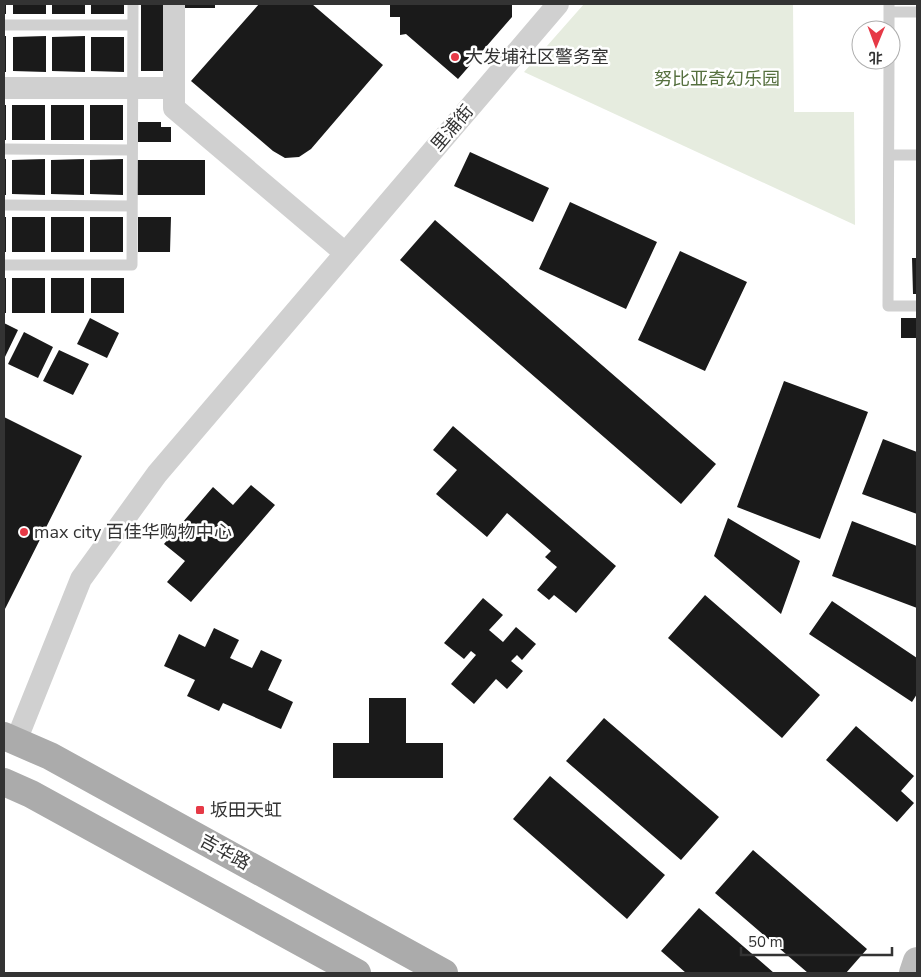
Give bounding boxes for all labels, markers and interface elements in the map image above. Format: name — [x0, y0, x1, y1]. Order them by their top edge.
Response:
north arrow — [851, 20, 901, 70]
place label: 大发埔社区警务室 — [465, 45, 609, 69]
text: 北 — [869, 48, 883, 67]
marker: 大发埔社区警务室 — [449, 51, 461, 63]
park label: 努比亚奇幻乐园 — [654, 67, 780, 91]
street label: 里浦街 — [425, 100, 479, 156]
place label: max city 百佳华购物中心 — [34, 520, 232, 544]
marker: max city 百佳华购物中心 — [18, 526, 30, 538]
place label: 坂田天虹 — [210, 798, 282, 822]
marker: 坂田天虹 — [194, 804, 206, 816]
street label: 吉华路 — [196, 828, 254, 876]
scale bar — [741, 924, 892, 956]
text: 50 m — [748, 932, 783, 952]

